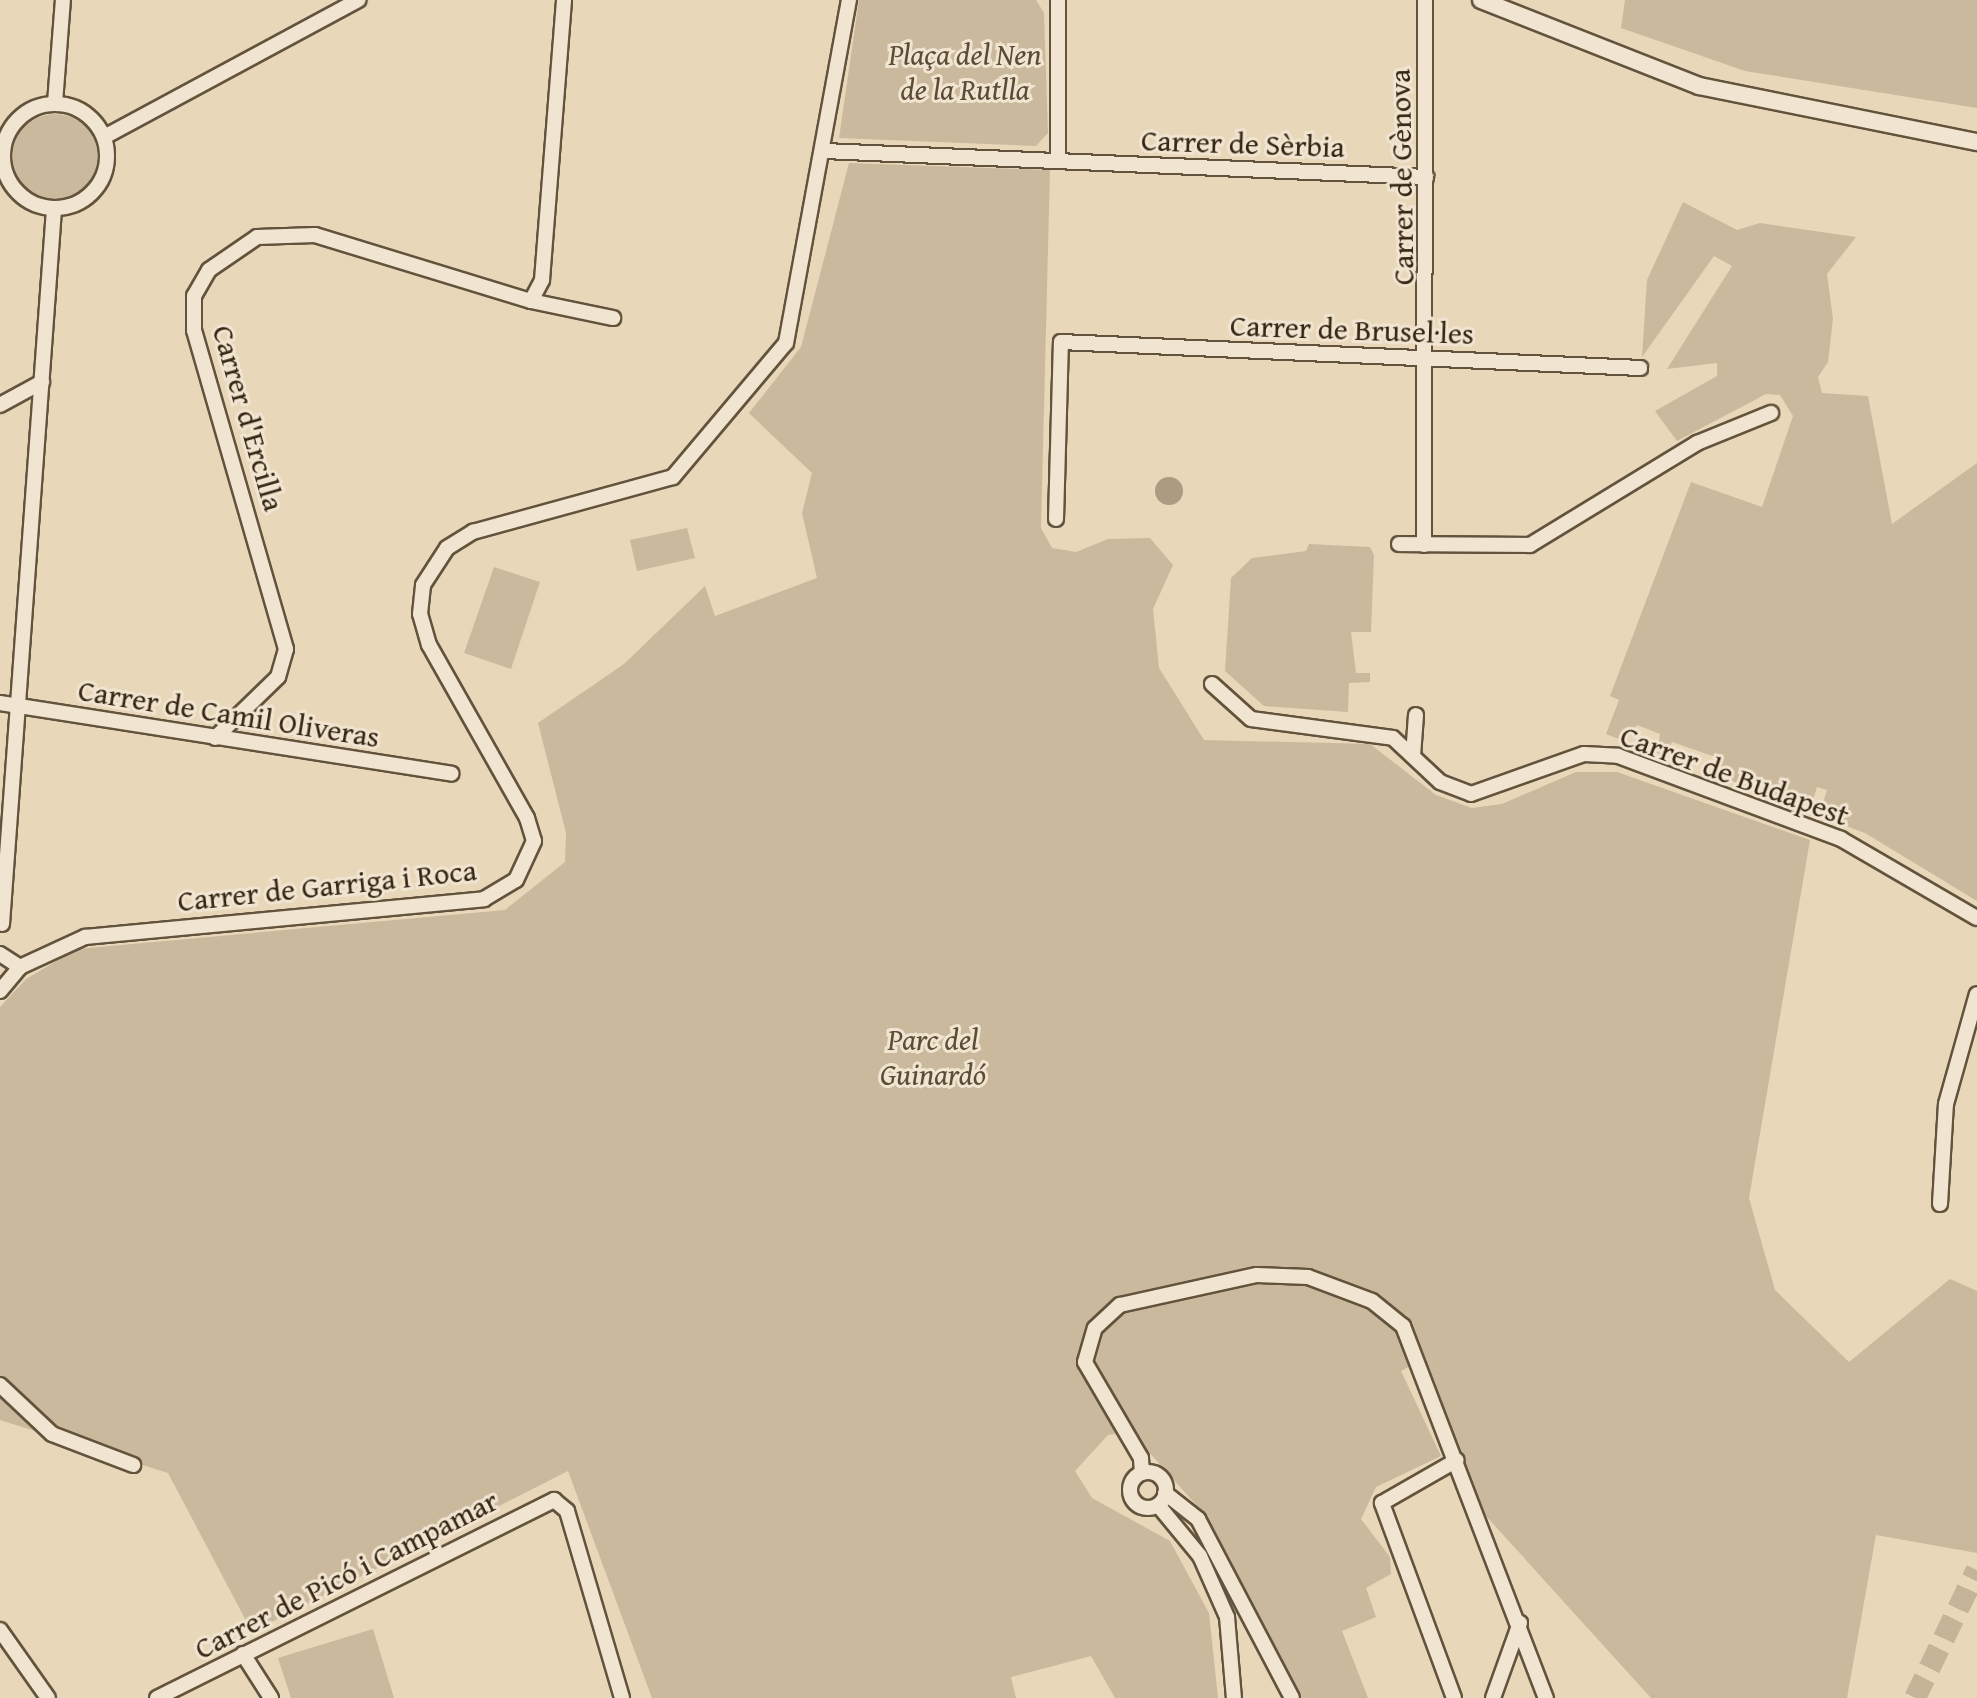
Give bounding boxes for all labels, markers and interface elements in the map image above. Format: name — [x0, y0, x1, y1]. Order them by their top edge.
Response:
park label: Plaça del Nen de la Rutlla — [888, 36, 1042, 106]
street label: Carrer de Gènova — [1381, 69, 1421, 285]
street label: Carrer de Sèrbia — [1141, 121, 1345, 165]
street label: Carrer de Brusel·les — [1229, 307, 1475, 351]
street label: Carrer d'Ercilla — [205, 321, 293, 515]
street label: Carrer de Camil Oliveras — [76, 671, 382, 755]
street label: Carrer de Budapest — [1616, 717, 1854, 833]
street label: Carrer de Garriga i Roca — [176, 851, 478, 919]
park label: Parc del Guinardó — [880, 1021, 986, 1092]
street label: Carrer de Picó i Campamar — [188, 1482, 504, 1666]

